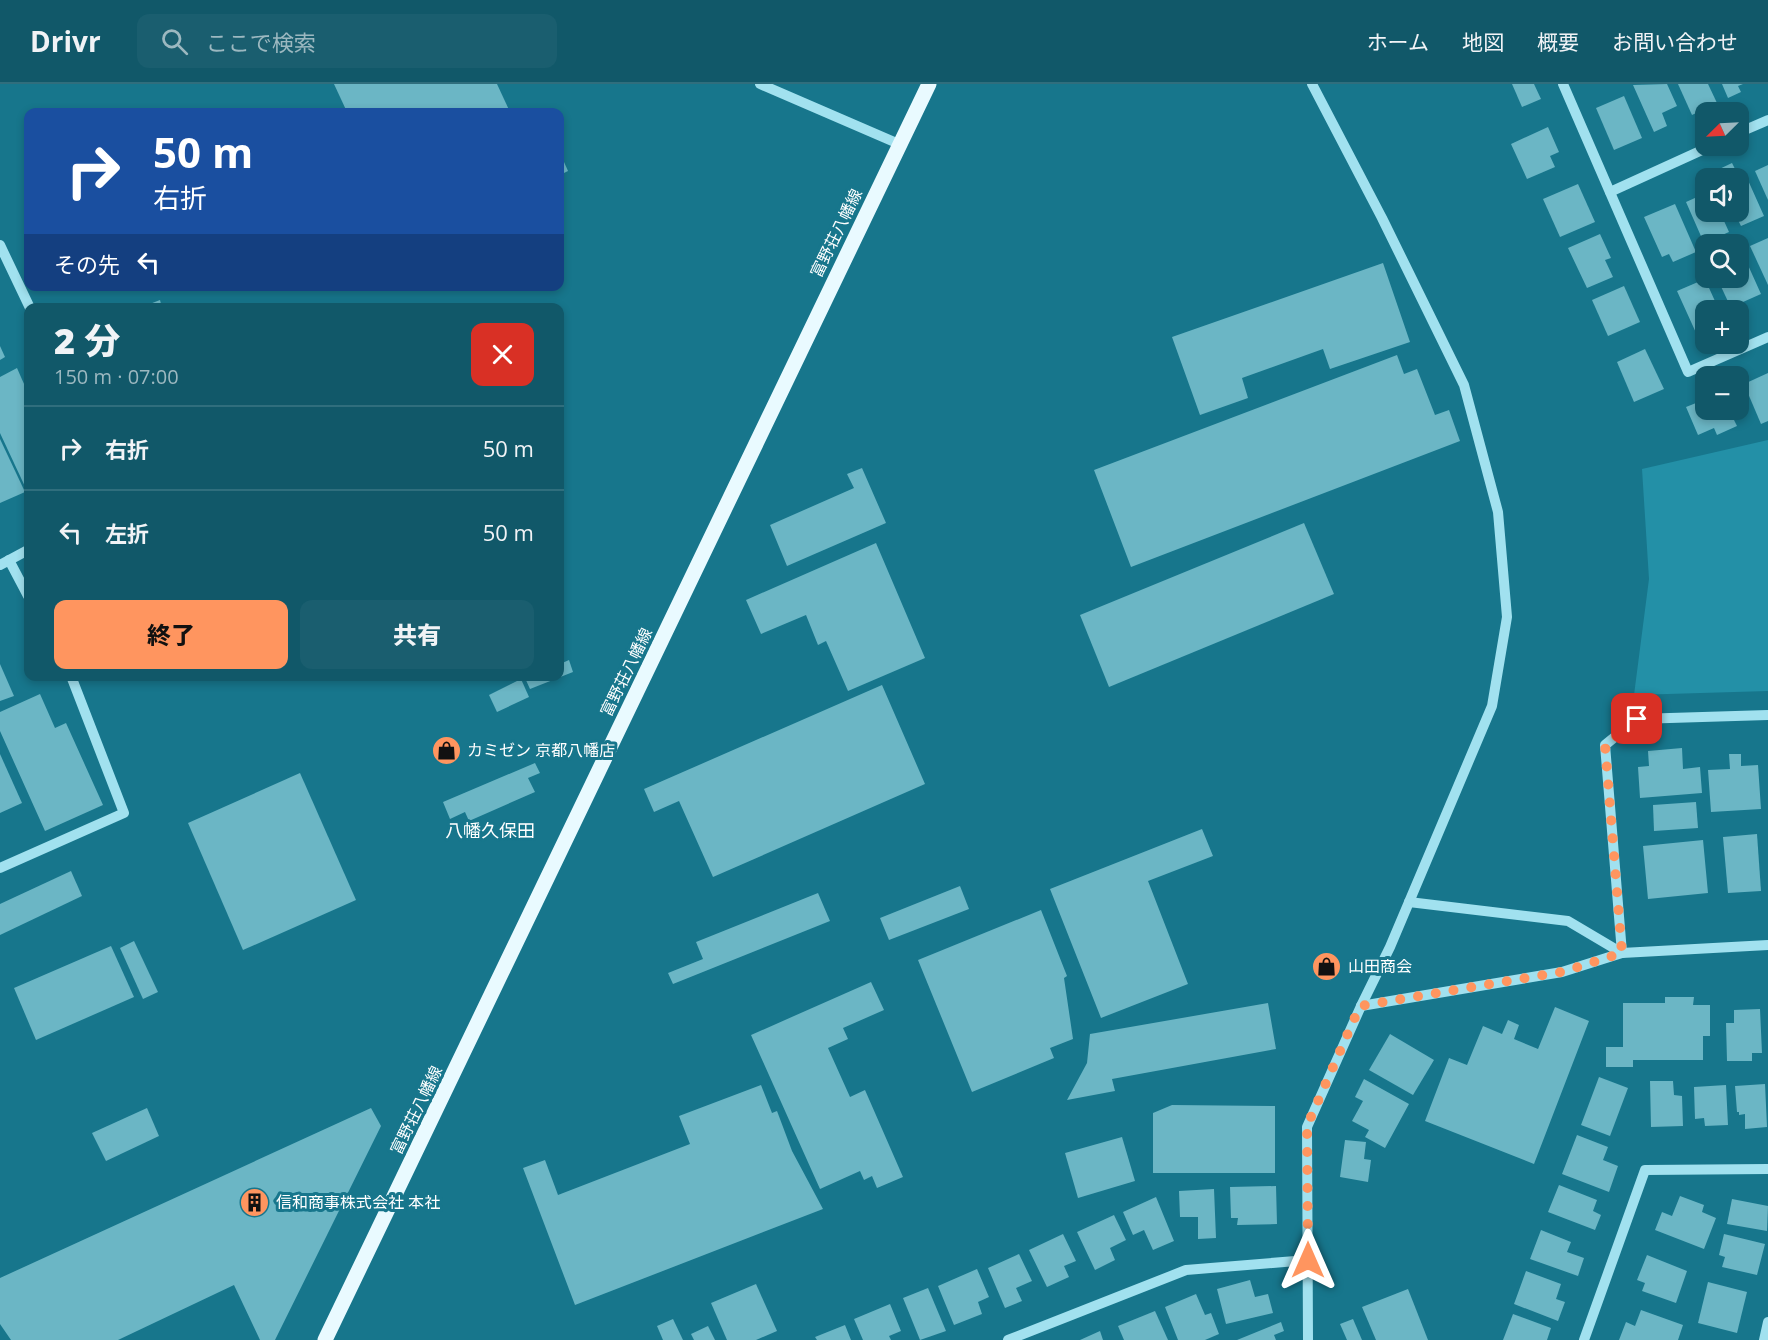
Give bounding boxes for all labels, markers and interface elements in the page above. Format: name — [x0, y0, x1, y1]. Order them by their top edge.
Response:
search box — [137, 14, 557, 68]
text: Drivr — [30, 22, 101, 60]
icon: search — [158, 25, 191, 58]
text: ここで検索 — [206, 27, 316, 57]
text: ホーム — [1367, 28, 1429, 56]
text: 地図 — [1462, 28, 1504, 56]
text: 概要 — [1537, 28, 1579, 56]
text: お問い合わせ — [1612, 28, 1738, 56]
north arrow — [1695, 102, 1749, 156]
map controls — [1695, 102, 1749, 420]
text: 50 m — [153, 123, 253, 180]
icon: right — [54, 132, 132, 210]
button: sound — [1695, 168, 1749, 222]
text: 右折 — [153, 179, 207, 216]
street label: 富野荘八幡線 — [805, 185, 867, 281]
button: search — [1695, 234, 1749, 288]
icon: left — [132, 246, 165, 279]
text: その先 — [54, 249, 120, 279]
button: + — [1695, 300, 1749, 354]
text: 2 分 — [54, 316, 120, 365]
button: close — [471, 323, 534, 386]
text: 150 m · 07:00 — [54, 363, 179, 390]
button: − — [1695, 366, 1749, 420]
icon: right — [54, 432, 87, 465]
text: 50 m — [483, 433, 534, 463]
text: 右折 — [105, 434, 149, 464]
icon: left — [54, 516, 87, 549]
text: 50 m — [483, 517, 534, 547]
text: 左折 — [105, 518, 149, 548]
button: 終了 — [54, 600, 288, 669]
button: 共有 — [300, 600, 534, 669]
street label: 富野荘八幡線 — [595, 624, 657, 720]
pin — [1611, 693, 1662, 744]
icon: arrive — [1620, 702, 1653, 735]
shop icon: カミゼン 京都八幡店 — [430, 734, 462, 766]
place label: カミゼン 京都八幡店 — [467, 739, 615, 761]
district label: 八幡久保田 — [445, 818, 535, 842]
shop icon: 山田商会 — [1311, 950, 1343, 982]
place label: 山田商会 — [1348, 955, 1412, 977]
street label: 富野荘八幡線 — [385, 1062, 447, 1158]
building icon: 信和商事株式会社 本社 — [239, 1186, 271, 1218]
place label: 信和商事株式会社 本社 — [276, 1191, 440, 1213]
position arrow — [1276, 1228, 1340, 1292]

